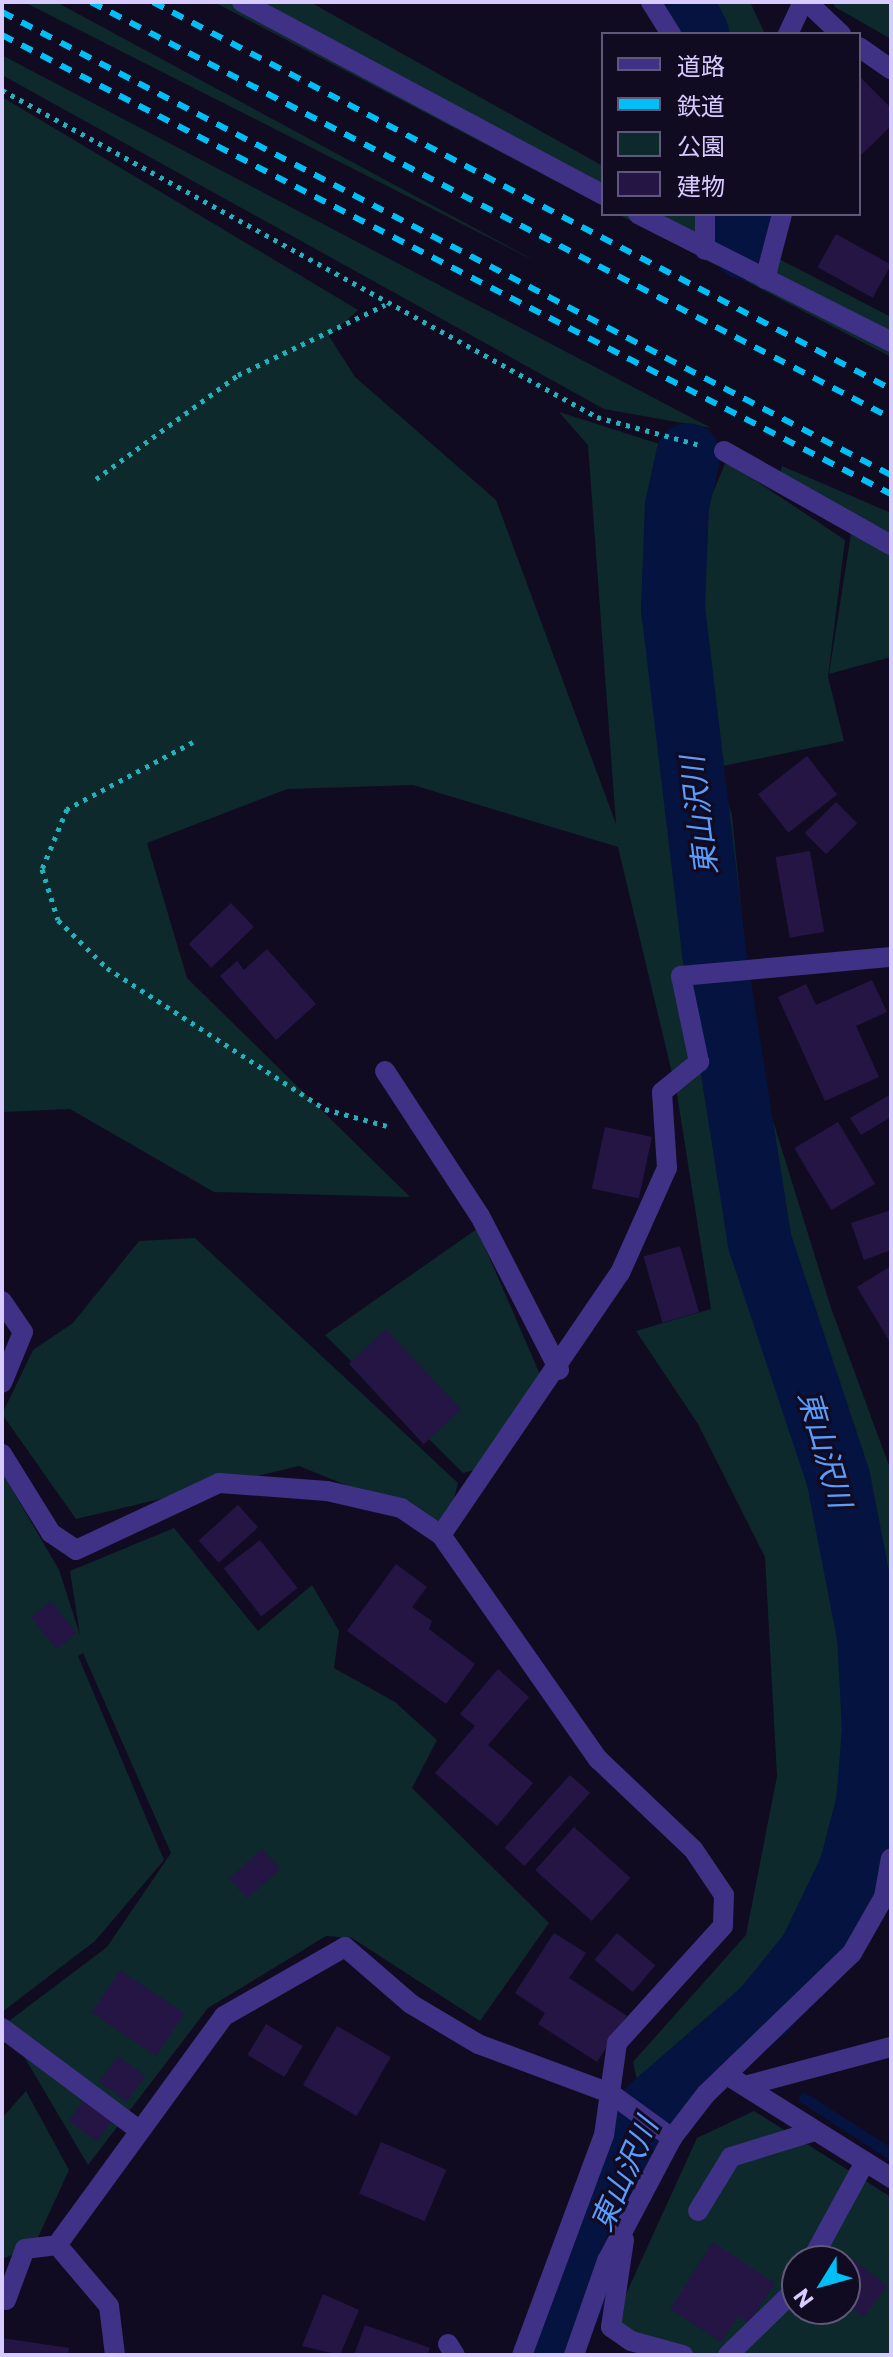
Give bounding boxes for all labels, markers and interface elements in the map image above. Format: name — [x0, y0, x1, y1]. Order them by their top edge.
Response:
legend — [601, 32, 861, 216]
text: 道路 — [677, 51, 725, 80]
text: 鉄道 — [677, 91, 725, 120]
text: 公園 — [677, 131, 725, 160]
text: 建物 — [677, 171, 725, 200]
water label: 東山沢川 — [673, 754, 723, 878]
water label: 東山沢川 — [792, 1386, 860, 1512]
water label: 東山沢川 — [582, 2112, 664, 2236]
north arrow — [781, 2245, 861, 2325]
text: N — [787, 2284, 819, 2313]

